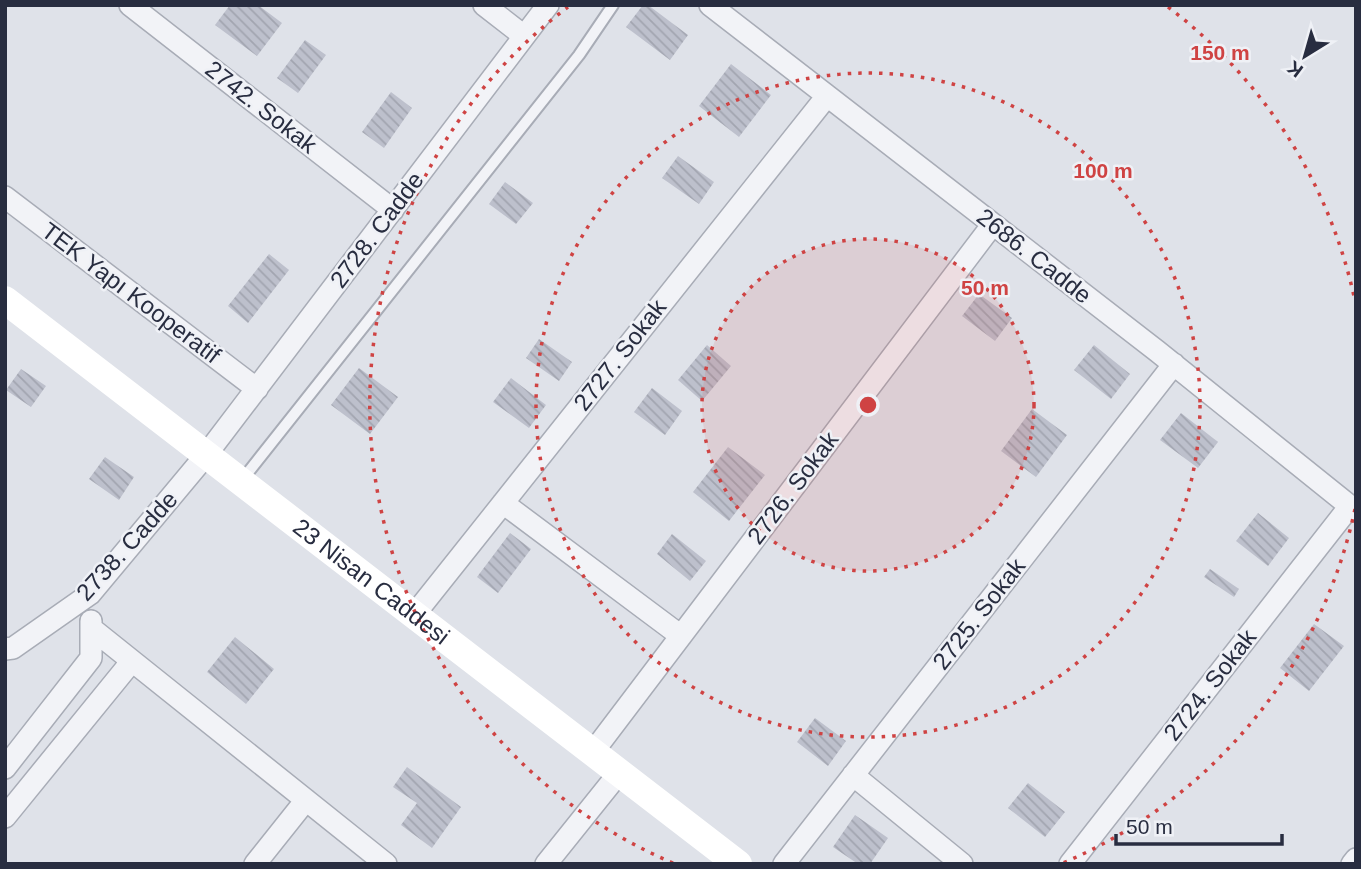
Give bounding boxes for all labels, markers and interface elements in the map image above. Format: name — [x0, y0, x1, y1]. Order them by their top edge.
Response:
north arrow — [1270, 21, 1340, 91]
text: 150 m — [1190, 41, 1250, 64]
street label: 2742. Sokak — [200, 55, 323, 159]
text: K — [1283, 56, 1307, 82]
text: 100 m — [1073, 159, 1133, 182]
street label: 2728. Cadde — [324, 167, 429, 293]
street label: 2686. Cadde — [972, 203, 1097, 309]
street label: TEK Yapı Kooperatif — [37, 217, 226, 369]
text: 50 m — [961, 276, 1009, 299]
street label: 2727. Sokak — [568, 293, 672, 416]
centre of rings — [856, 393, 880, 417]
street label: 2726. Sokak — [742, 425, 844, 549]
street label: 2738. Cadde — [71, 486, 183, 606]
street label: 23 Nisan Caddesi — [288, 513, 455, 650]
street label: 2725. Sokak — [927, 552, 1031, 675]
street label: 2724. Sokak — [1158, 623, 1262, 746]
scale bar — [1116, 802, 1282, 846]
text: 50 m — [1126, 815, 1173, 838]

